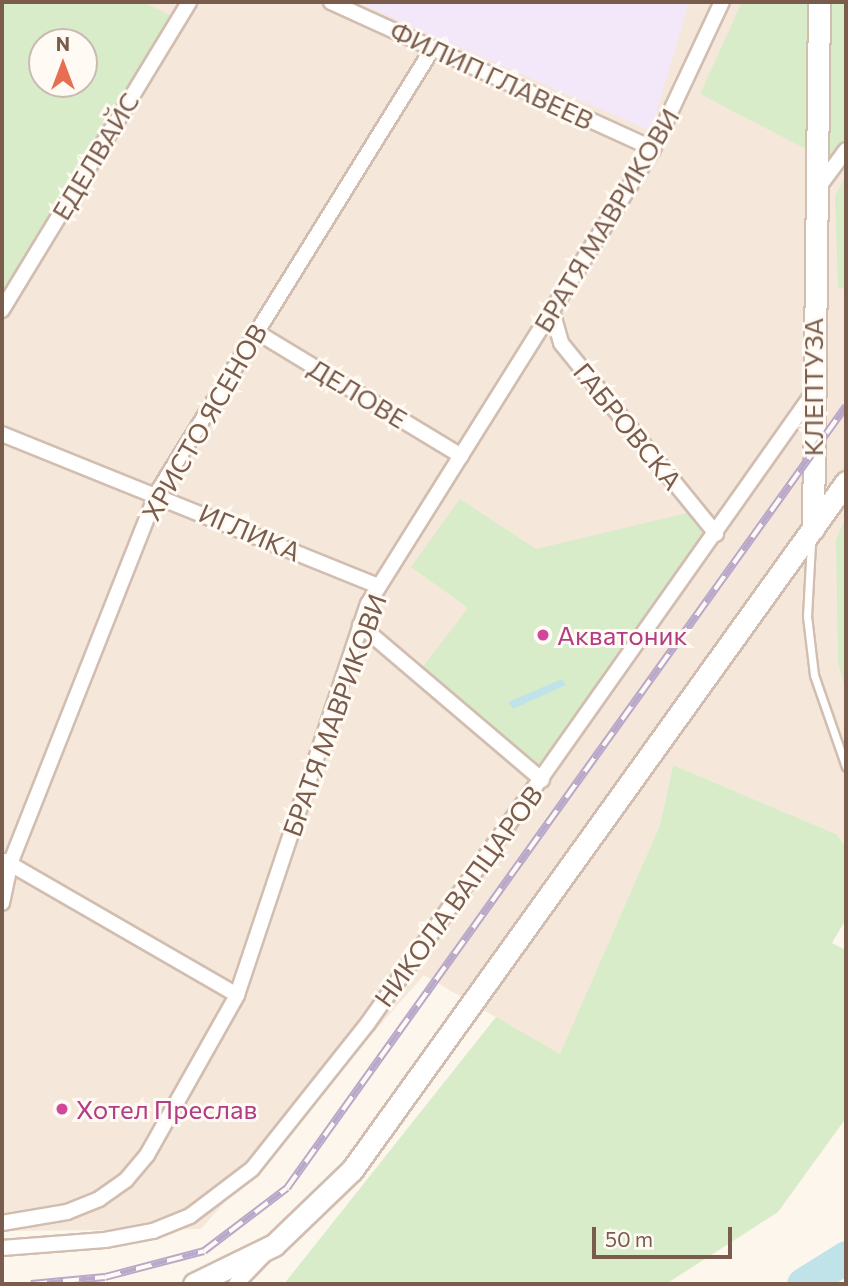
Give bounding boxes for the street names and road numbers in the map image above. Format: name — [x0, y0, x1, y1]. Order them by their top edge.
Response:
street label: ФИЛИП ГЛАВЕЕВ — [386, 14, 598, 136]
street label: ЕДЕЛВАЙС — [45, 87, 145, 225]
street label: БРАТЯ МАВРИКОВИ — [527, 102, 685, 338]
street label: ХРИСТО ЯСЕНОВ — [135, 318, 273, 526]
street label: КЛЕПТУЗА — [797, 318, 829, 456]
street label: ДЕЛОВЕ — [303, 352, 413, 434]
street label: ГАБРОВСКА — [567, 356, 689, 496]
street label: ИГЛИКА — [195, 497, 305, 567]
street label: БРАТЯ МАВРИКОВИ — [276, 590, 392, 840]
street label: НИКОЛА ВАПЦАРОВ — [367, 780, 549, 1012]

